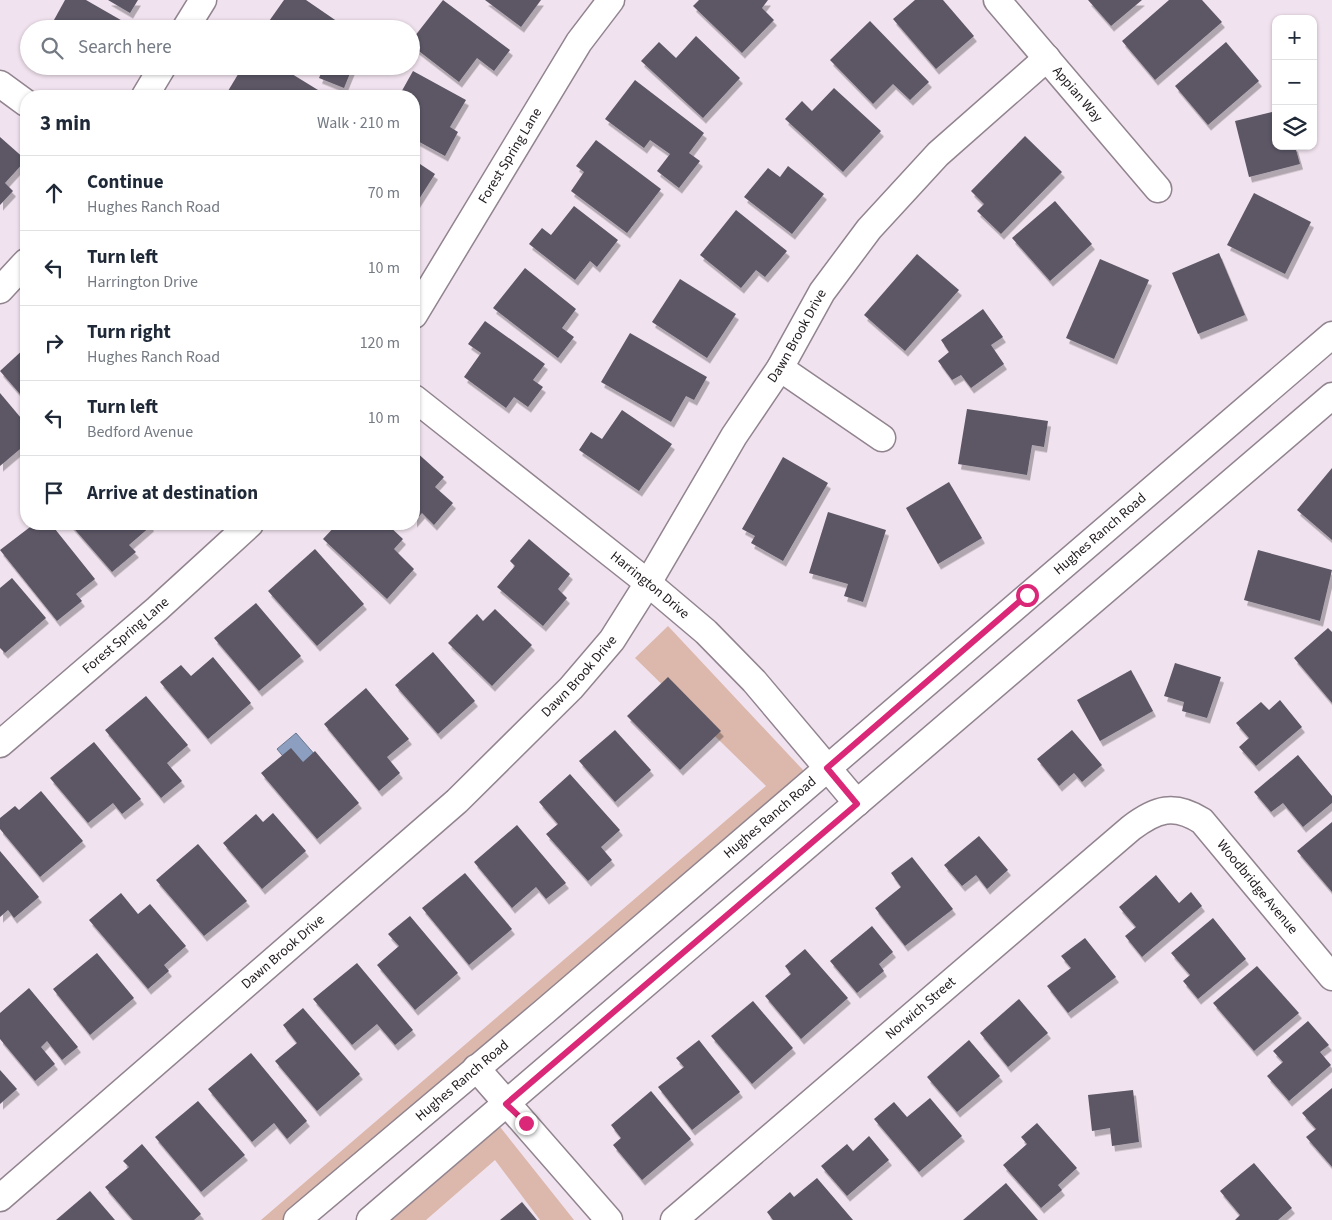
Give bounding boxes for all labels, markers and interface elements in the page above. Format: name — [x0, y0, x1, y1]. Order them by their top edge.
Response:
map controls — [1272, 15, 1317, 150]
button: + — [1272, 15, 1317, 60]
search box — [20, 20, 420, 75]
icon: search — [38, 34, 66, 62]
text: Search here — [78, 34, 172, 61]
button: − — [1272, 60, 1317, 105]
street label: Appian Way — [1048, 62, 1108, 127]
street label: Forest Spring Lane — [474, 104, 547, 208]
button: layers — [1272, 105, 1317, 150]
text: 3 min — [40, 108, 91, 138]
text: Walk · 210 m — [317, 112, 400, 134]
text: Continue — [87, 169, 164, 196]
icon: ahead — [40, 179, 68, 207]
text: 70 m — [368, 182, 400, 204]
text: Hughes Ranch Road — [87, 196, 220, 218]
text: Turn left — [87, 244, 158, 271]
icon: left — [40, 254, 68, 282]
text: 10 m — [368, 257, 400, 279]
text: Harrington Drive — [87, 271, 198, 293]
street label: Dawn Brook Drive — [763, 286, 832, 387]
text: Turn right — [87, 319, 171, 346]
icon: right — [40, 329, 68, 357]
text: 120 m — [360, 332, 400, 354]
text: Hughes Ranch Road — [87, 346, 220, 368]
text: Turn left — [87, 394, 158, 421]
icon: left — [40, 404, 68, 432]
text: 10 m — [368, 407, 400, 429]
text: Bedford Avenue — [87, 421, 193, 443]
icon: arrive — [40, 479, 68, 507]
text: Arrive at destination — [87, 480, 258, 507]
street label: Hughes Ranch Road — [1049, 489, 1151, 580]
street label: Harrington Drive — [606, 547, 694, 624]
route start — [1016, 584, 1039, 607]
street label: Forest Spring Lane — [78, 593, 174, 679]
street label: Dawn Brook Drive — [537, 631, 622, 722]
street label: Hughes Ranch Road — [719, 772, 821, 863]
street label: Woodbridge Avenue — [1212, 836, 1303, 939]
street label: Dawn Brook Drive — [237, 910, 329, 994]
street label: Norwich Street — [881, 972, 961, 1044]
street label: Hughes Ranch Road — [411, 1036, 513, 1126]
route end — [515, 1112, 538, 1135]

